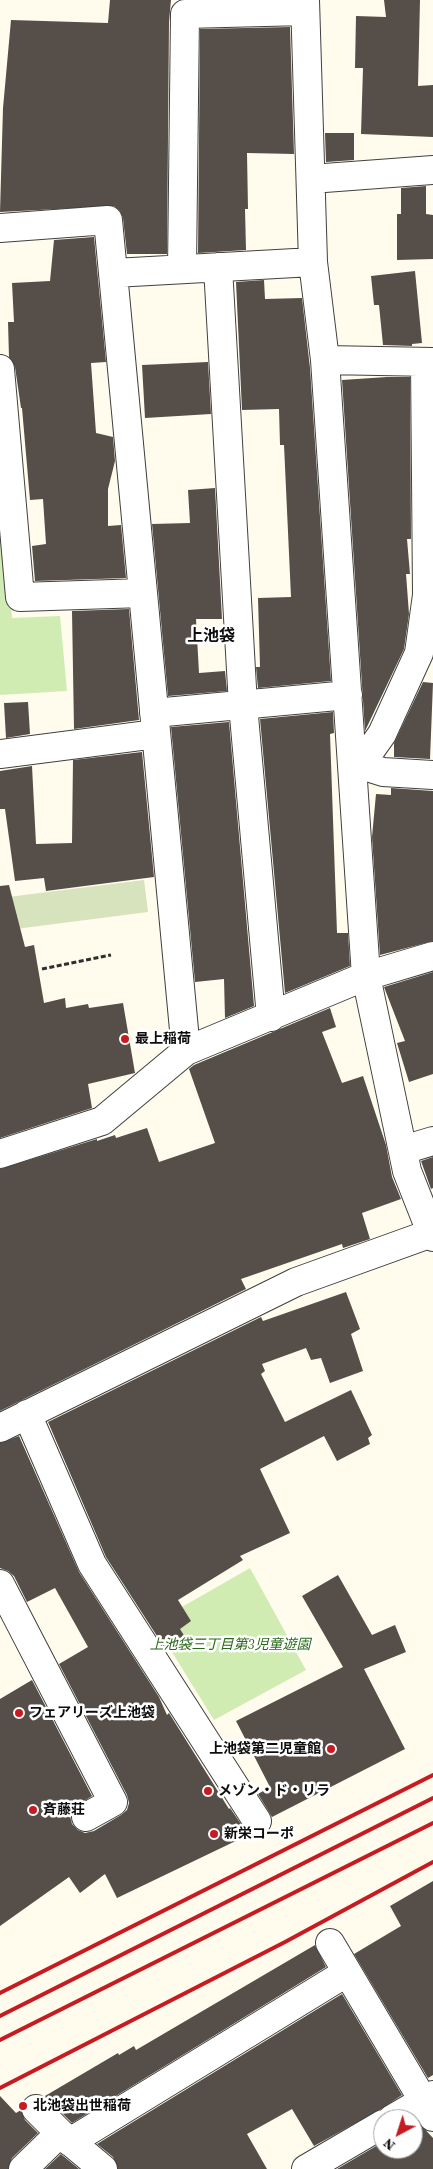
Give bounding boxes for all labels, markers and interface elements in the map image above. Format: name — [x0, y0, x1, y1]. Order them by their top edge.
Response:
district label: 上池袋 — [187, 627, 235, 647]
place label: 最上稲荷 — [135, 1031, 191, 1047]
marker: 最上稲荷 — [119, 1033, 131, 1045]
park label: 上池袋三丁目第3児童遊園 — [149, 1637, 311, 1653]
place label: フェアリーズ上池袋 — [29, 1705, 155, 1721]
marker: フェアリーズ上池袋 — [13, 1707, 25, 1719]
place label: 上池袋第二児童館 — [209, 1741, 321, 1757]
marker: 上池袋第二児童館 — [325, 1743, 337, 1755]
place label: メゾン・ド・リラ — [218, 1783, 330, 1799]
marker: メゾン・ド・リラ — [202, 1785, 214, 1797]
place label: 斉藤荘 — [43, 1802, 85, 1818]
marker: 斉藤荘 — [27, 1804, 39, 1816]
place label: 新栄コーポ — [224, 1826, 294, 1842]
marker: 新栄コーポ — [208, 1828, 220, 1840]
place label: 北池袋出世稲荷 — [33, 2098, 131, 2114]
marker: 北池袋出世稲荷 — [17, 2100, 29, 2112]
north arrow — [373, 2109, 423, 2159]
text: N — [379, 2134, 399, 2156]

